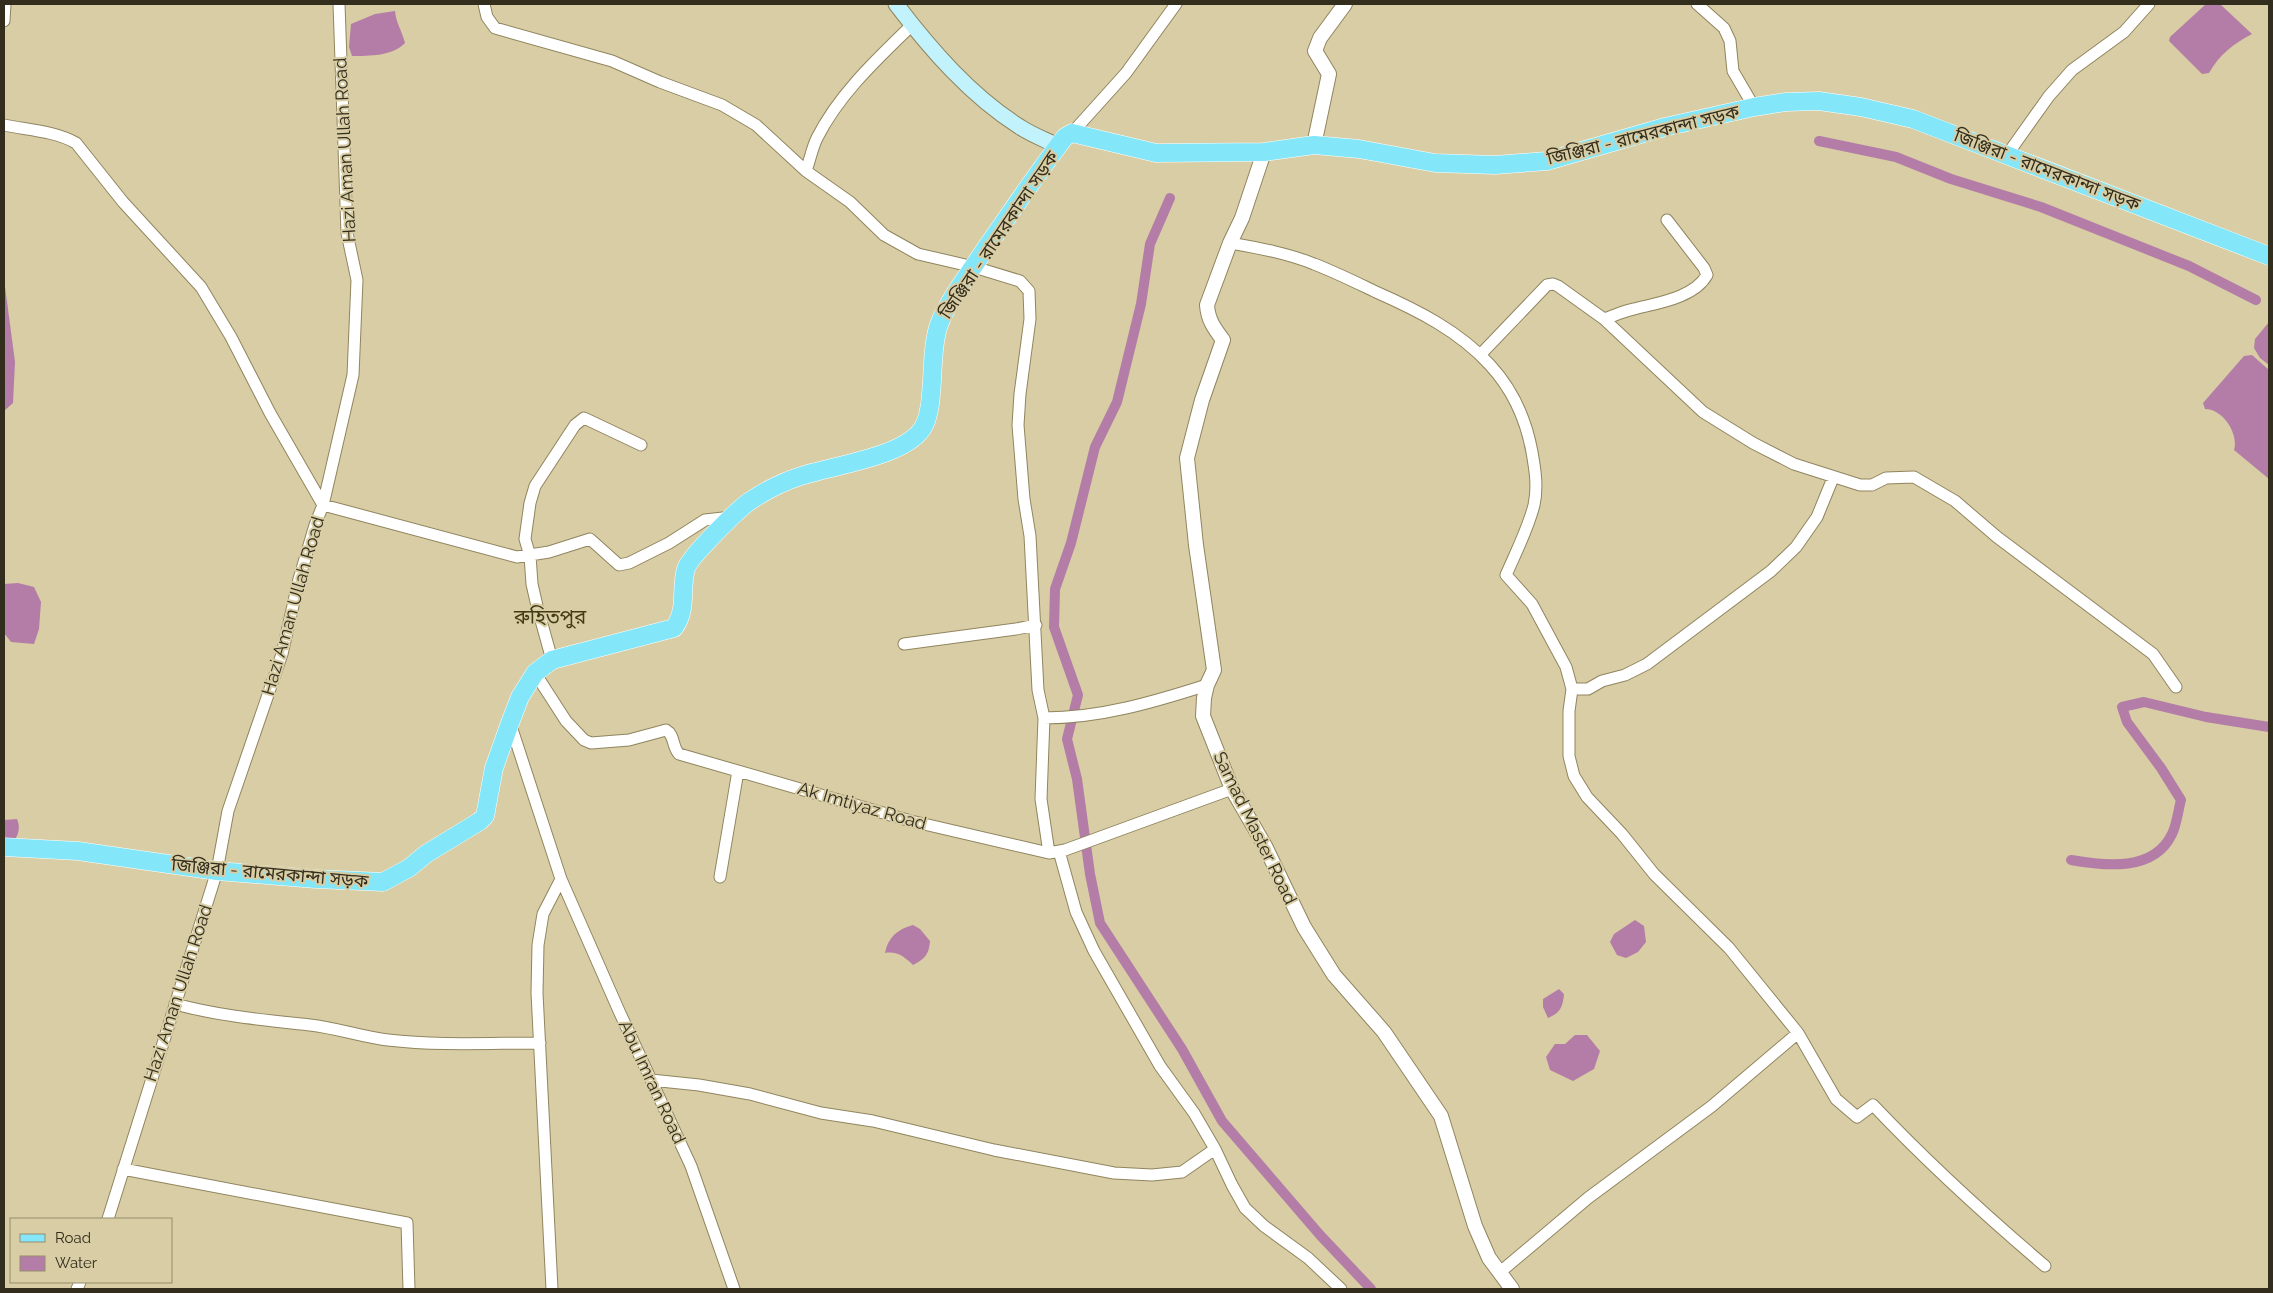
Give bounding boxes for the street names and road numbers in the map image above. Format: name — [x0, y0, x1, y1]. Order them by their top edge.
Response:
street label: Hazi Aman Ullah Road — [329, 57, 360, 243]
street label: জিঞ্জিরা - রামেরকান্দা সড়ক — [1544, 100, 1742, 169]
street label: জিঞ্জিরা - রামেরকান্দা সড়ক — [1950, 124, 2144, 215]
street label: জিঞ্জিরা - রামেরকান্দা সড়ক — [934, 147, 1063, 323]
street label: Hazi Aman Ullah Road — [257, 514, 328, 698]
street label: Samad Master Road — [1209, 748, 1302, 908]
street label: Ak Imtiyaz Road — [795, 777, 929, 834]
street label: জিঞ্জিরা - রামেরকান্দা সড়ক — [170, 853, 370, 892]
street label: Hazi Aman Ullah Road — [139, 902, 216, 1084]
street label: Abu Imran Road — [615, 1017, 690, 1147]

